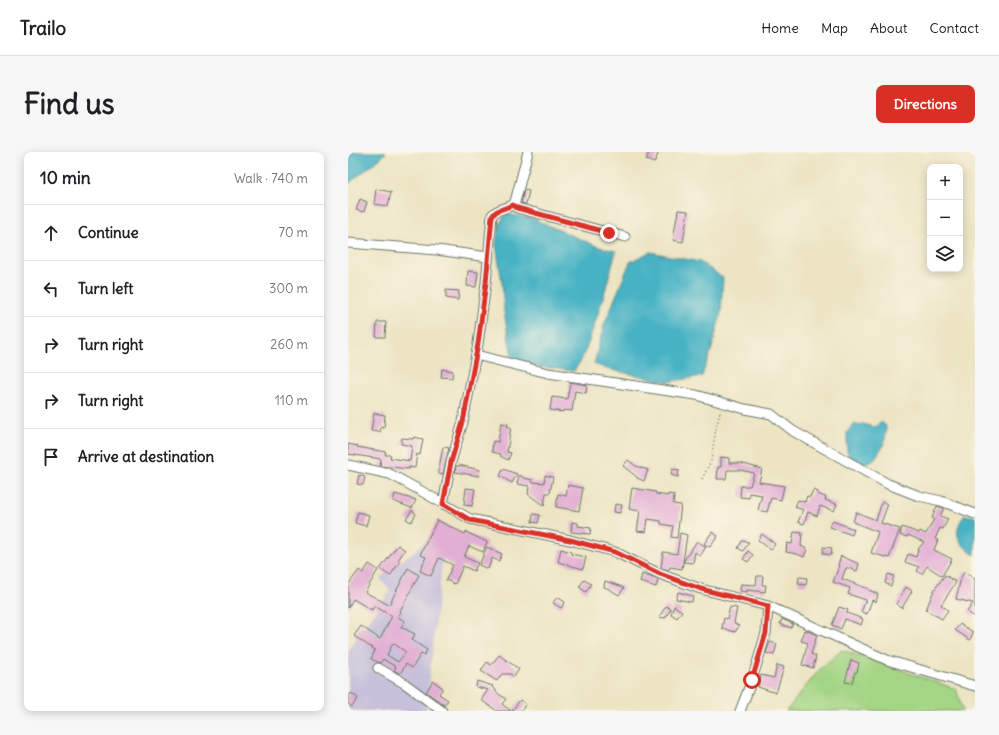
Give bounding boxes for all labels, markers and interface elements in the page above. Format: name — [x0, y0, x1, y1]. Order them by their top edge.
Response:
text: Trailo — [20, 16, 66, 40]
text: Home — [761, 19, 799, 37]
text: Map — [821, 19, 848, 37]
text: About — [870, 19, 908, 37]
text: Contact — [930, 19, 979, 37]
button: Directions — [876, 85, 975, 123]
text: Find us — [24, 86, 115, 122]
map controls — [927, 164, 963, 272]
button: + — [927, 164, 963, 200]
text: 10 min — [40, 167, 91, 189]
text: Walk · 740 m — [234, 170, 308, 187]
button: − — [927, 200, 963, 236]
icon: ahead — [40, 222, 62, 244]
text: Continue — [78, 223, 139, 242]
text: 70 m — [279, 224, 308, 241]
route end — [600, 224, 618, 242]
button: layers — [927, 236, 963, 272]
icon: left — [40, 278, 62, 300]
text: Turn left — [78, 279, 133, 298]
text: 300 m — [269, 280, 308, 297]
icon: right — [40, 334, 62, 356]
text: Turn right — [78, 335, 143, 354]
text: 260 m — [270, 336, 308, 353]
icon: right — [40, 390, 62, 412]
text: Turn right — [78, 391, 143, 410]
text: 110 m — [275, 392, 308, 409]
icon: arrive — [40, 446, 62, 468]
text: Arrive at destination — [78, 447, 214, 466]
route start — [743, 671, 761, 689]

